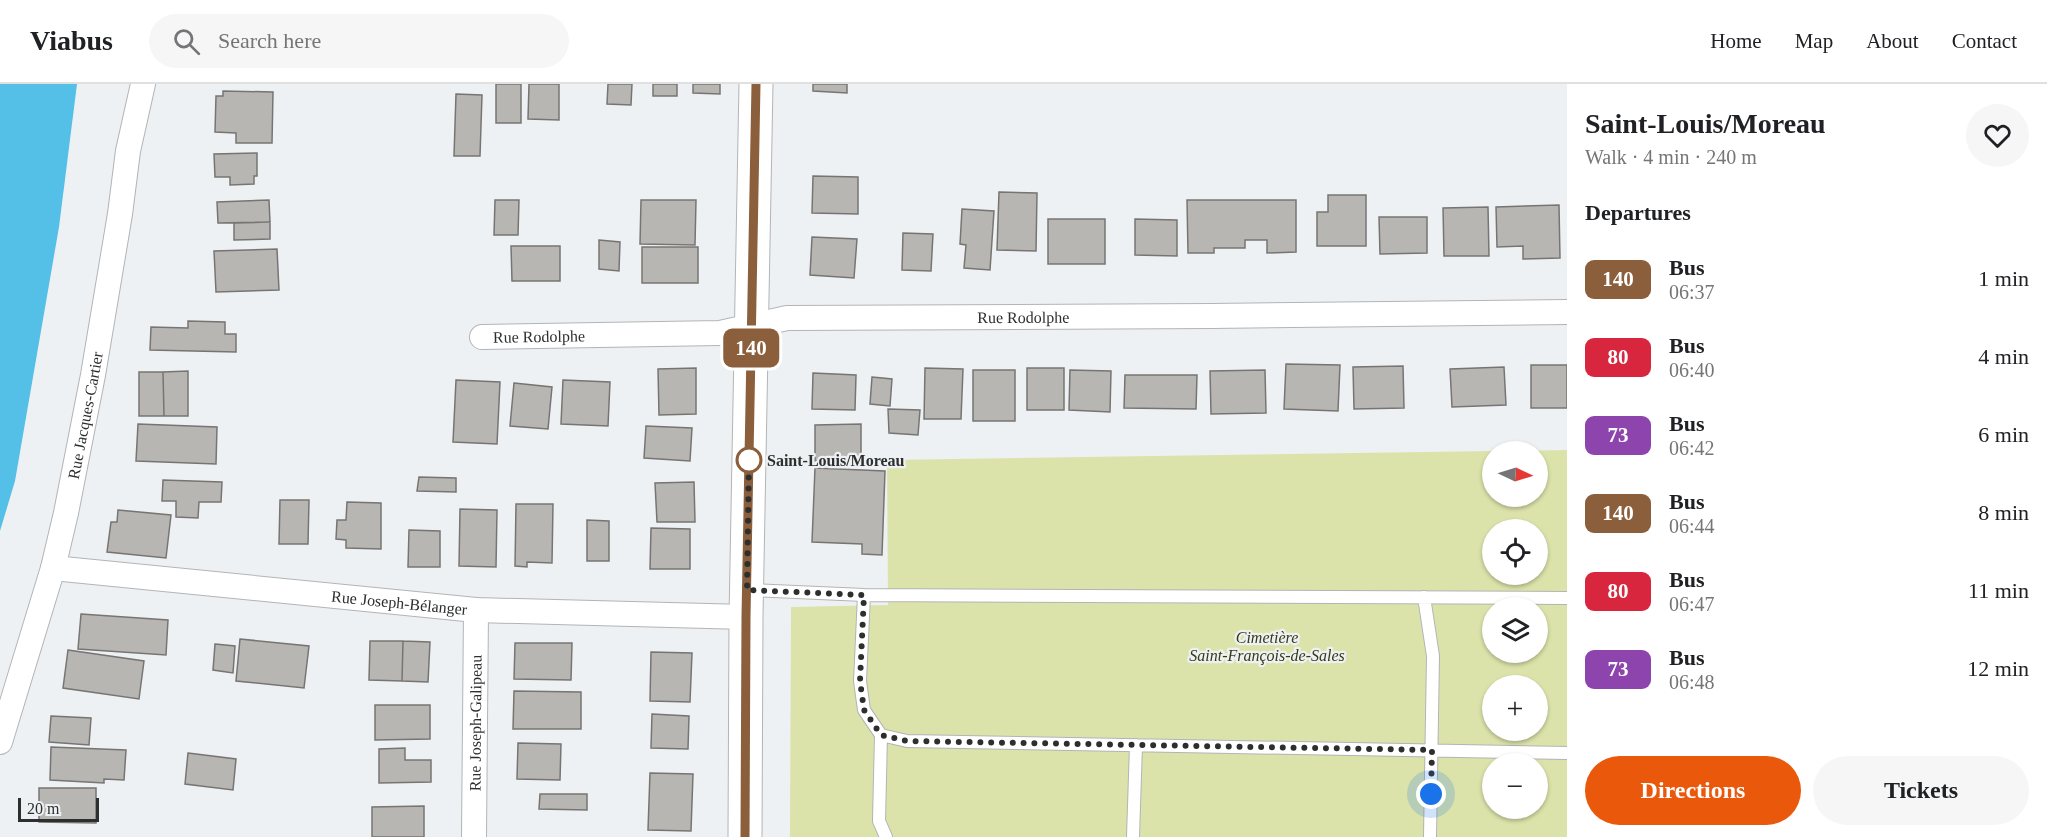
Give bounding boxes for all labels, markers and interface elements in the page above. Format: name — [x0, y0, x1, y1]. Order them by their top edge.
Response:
search box — [149, 14, 569, 68]
text: Viabus — [30, 25, 113, 56]
icon: search — [170, 25, 203, 58]
text: Search here — [218, 28, 321, 53]
text: Home — [1710, 29, 1762, 53]
text: Map — [1795, 29, 1833, 53]
text: About — [1866, 29, 1919, 53]
text: Contact — [1952, 29, 2017, 53]
button: heart — [1966, 104, 2029, 167]
text: Saint-Louis/Moreau — [1585, 108, 1826, 139]
text: Walk · 4 min · 240 m — [1585, 146, 1757, 168]
text: Departures — [1585, 200, 1691, 225]
text: Bus — [1669, 255, 1704, 280]
text: 1 min — [1978, 266, 2029, 291]
text: 140 — [1602, 267, 1634, 291]
text: 06:37 — [1669, 281, 1715, 303]
street label: Rue Rodolphe — [977, 308, 1069, 326]
street label: Rue Rodolphe — [493, 327, 585, 345]
line badge: 140 — [716, 328, 786, 368]
text: Bus — [1669, 333, 1704, 358]
text: 140 — [735, 336, 767, 360]
text: 4 min — [1978, 344, 2029, 369]
text: 80 — [1608, 345, 1629, 369]
street label: Rue Jacques-Cartier — [64, 350, 105, 480]
text: 06:40 — [1669, 359, 1715, 381]
text: Bus — [1669, 411, 1704, 436]
text: 6 min — [1978, 422, 2029, 447]
text: 73 — [1608, 423, 1629, 447]
text: 06:42 — [1669, 437, 1715, 459]
north arrow — [1482, 441, 1548, 507]
map controls — [1482, 441, 1548, 819]
marker: Saint-Louis/Moreau — [736, 447, 762, 473]
place label: Saint-Louis/Moreau — [767, 452, 905, 469]
text: Bus — [1669, 489, 1704, 514]
text: 8 min — [1978, 500, 2029, 525]
text: 140 — [1602, 501, 1634, 525]
text: 06:44 — [1669, 515, 1715, 537]
button: locate — [1482, 519, 1548, 585]
text: Bus — [1669, 567, 1704, 592]
text: 11 min — [1968, 578, 2029, 603]
text: 80 — [1608, 579, 1629, 603]
street label: Rue Joseph-Bélanger — [331, 587, 469, 618]
text: 06:47 — [1669, 593, 1715, 615]
button: layers — [1482, 597, 1548, 663]
park label: Cimetière Saint-François-de-Sales — [1189, 629, 1345, 665]
text: Bus — [1669, 645, 1704, 670]
street label: Rue Joseph-Galipeau — [466, 655, 485, 791]
text: 12 min — [1967, 656, 2029, 681]
text: 73 — [1608, 657, 1629, 681]
text: 06:48 — [1669, 671, 1715, 693]
button: + — [1482, 675, 1548, 741]
button: − — [1482, 753, 1548, 819]
button: Directions — [1585, 756, 1801, 825]
button: Tickets — [1813, 756, 2029, 825]
your location — [1416, 779, 1446, 809]
scale bar — [18, 795, 99, 822]
text: 20 m — [27, 800, 59, 817]

